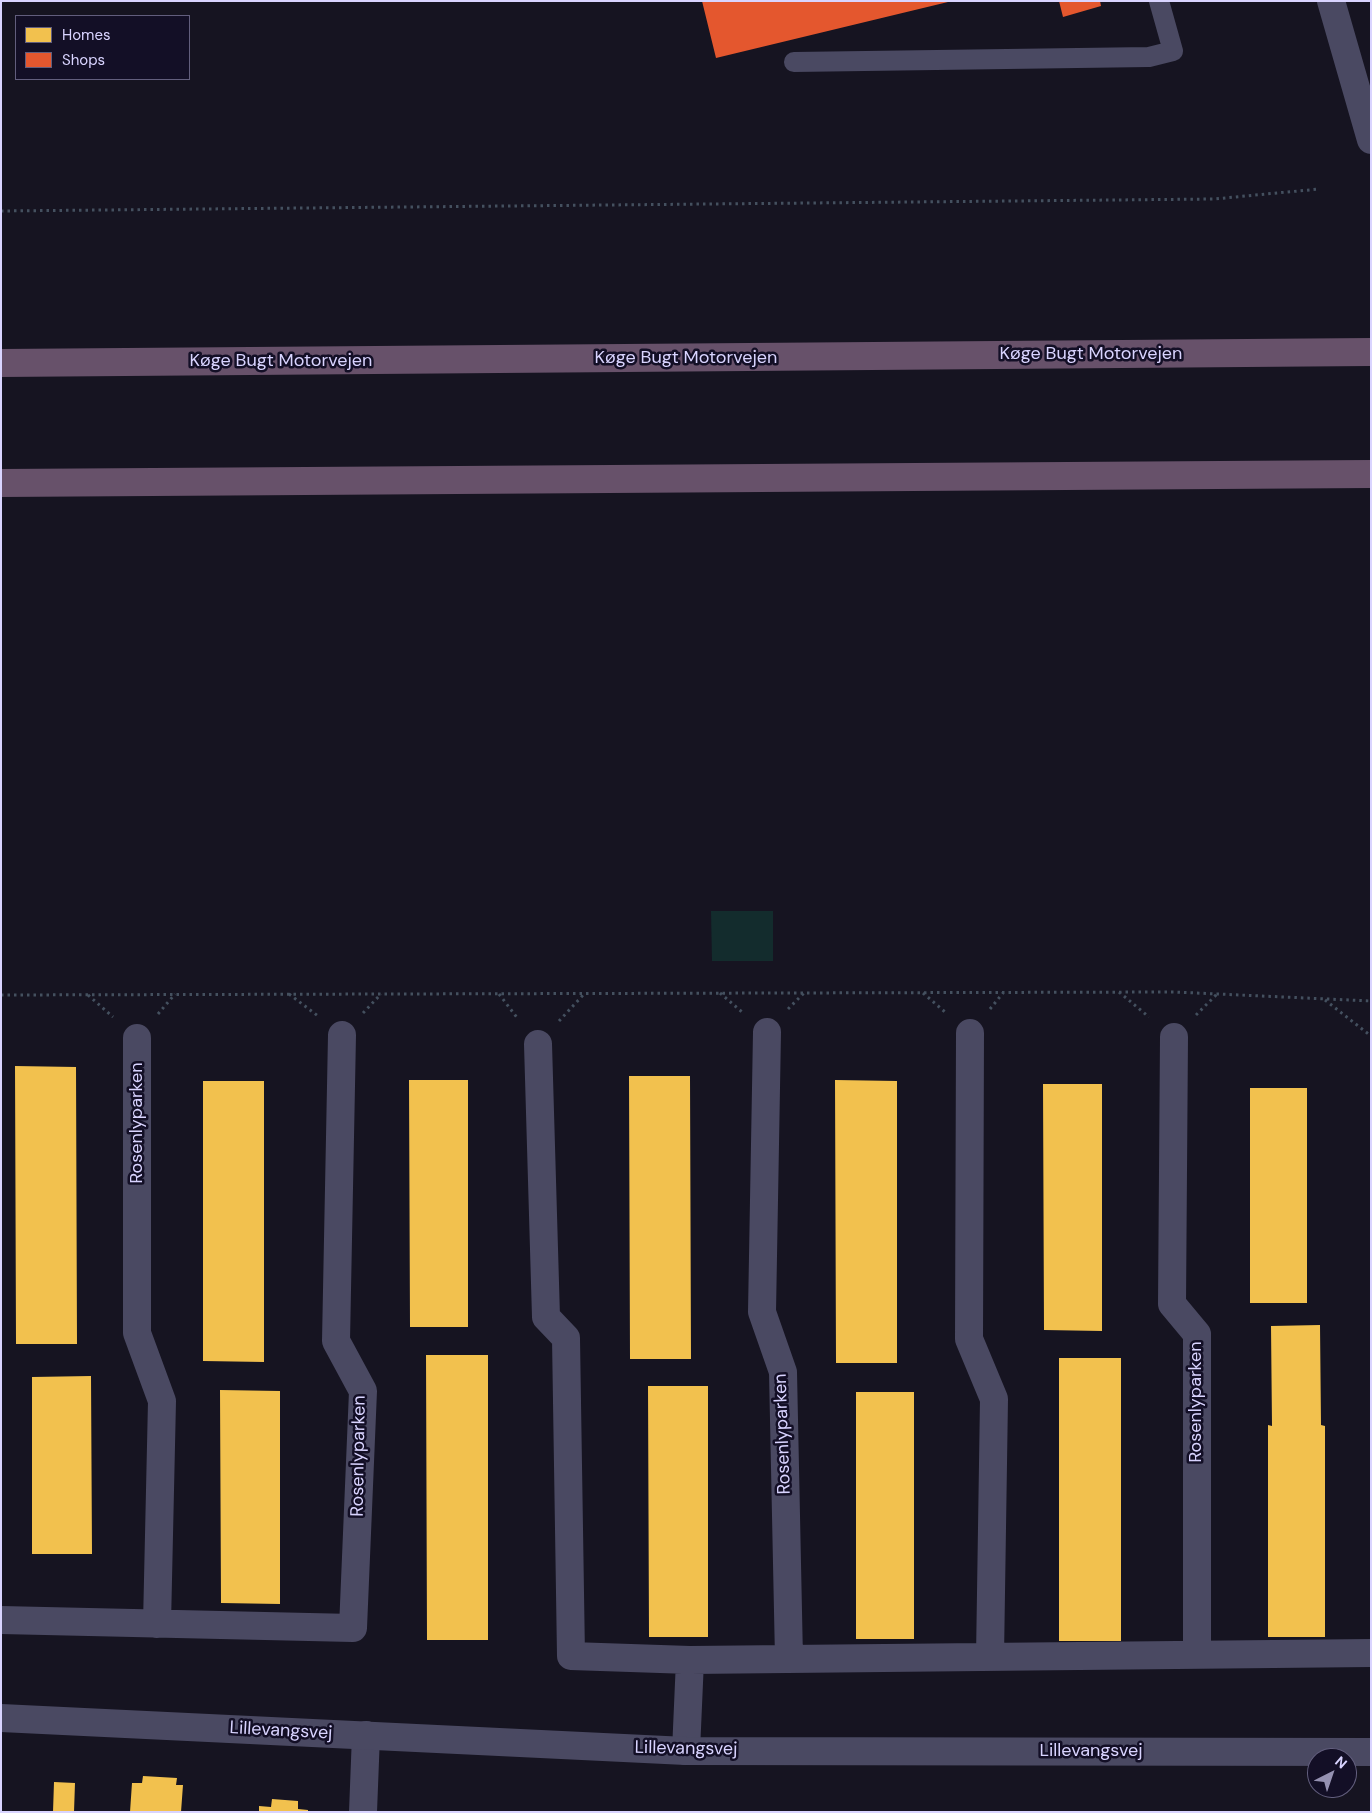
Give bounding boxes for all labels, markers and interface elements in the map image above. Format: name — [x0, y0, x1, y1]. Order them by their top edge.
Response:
legend — [15, 15, 190, 80]
text: Homes — [62, 25, 111, 45]
text: Shops — [62, 50, 105, 70]
street label: Køge Bugt Motorvejen — [1000, 343, 1182, 365]
street label: Køge Bugt Motorvejen — [595, 347, 777, 369]
street label: Køge Bugt Motorvejen — [190, 350, 372, 372]
street label: Rosenlyparken — [126, 1062, 148, 1184]
street label: Rosenlyparken — [1185, 1341, 1207, 1463]
street label: Rosenlyparken — [770, 1373, 796, 1495]
street label: Rosenlyparken — [347, 1395, 371, 1517]
street label: Lillevangsvej — [229, 1718, 333, 1744]
street label: Lillevangsvej — [634, 1737, 738, 1761]
street label: Lillevangsvej — [1039, 1740, 1143, 1762]
north arrow — [1307, 1748, 1357, 1798]
text: N — [1331, 1752, 1351, 1773]

